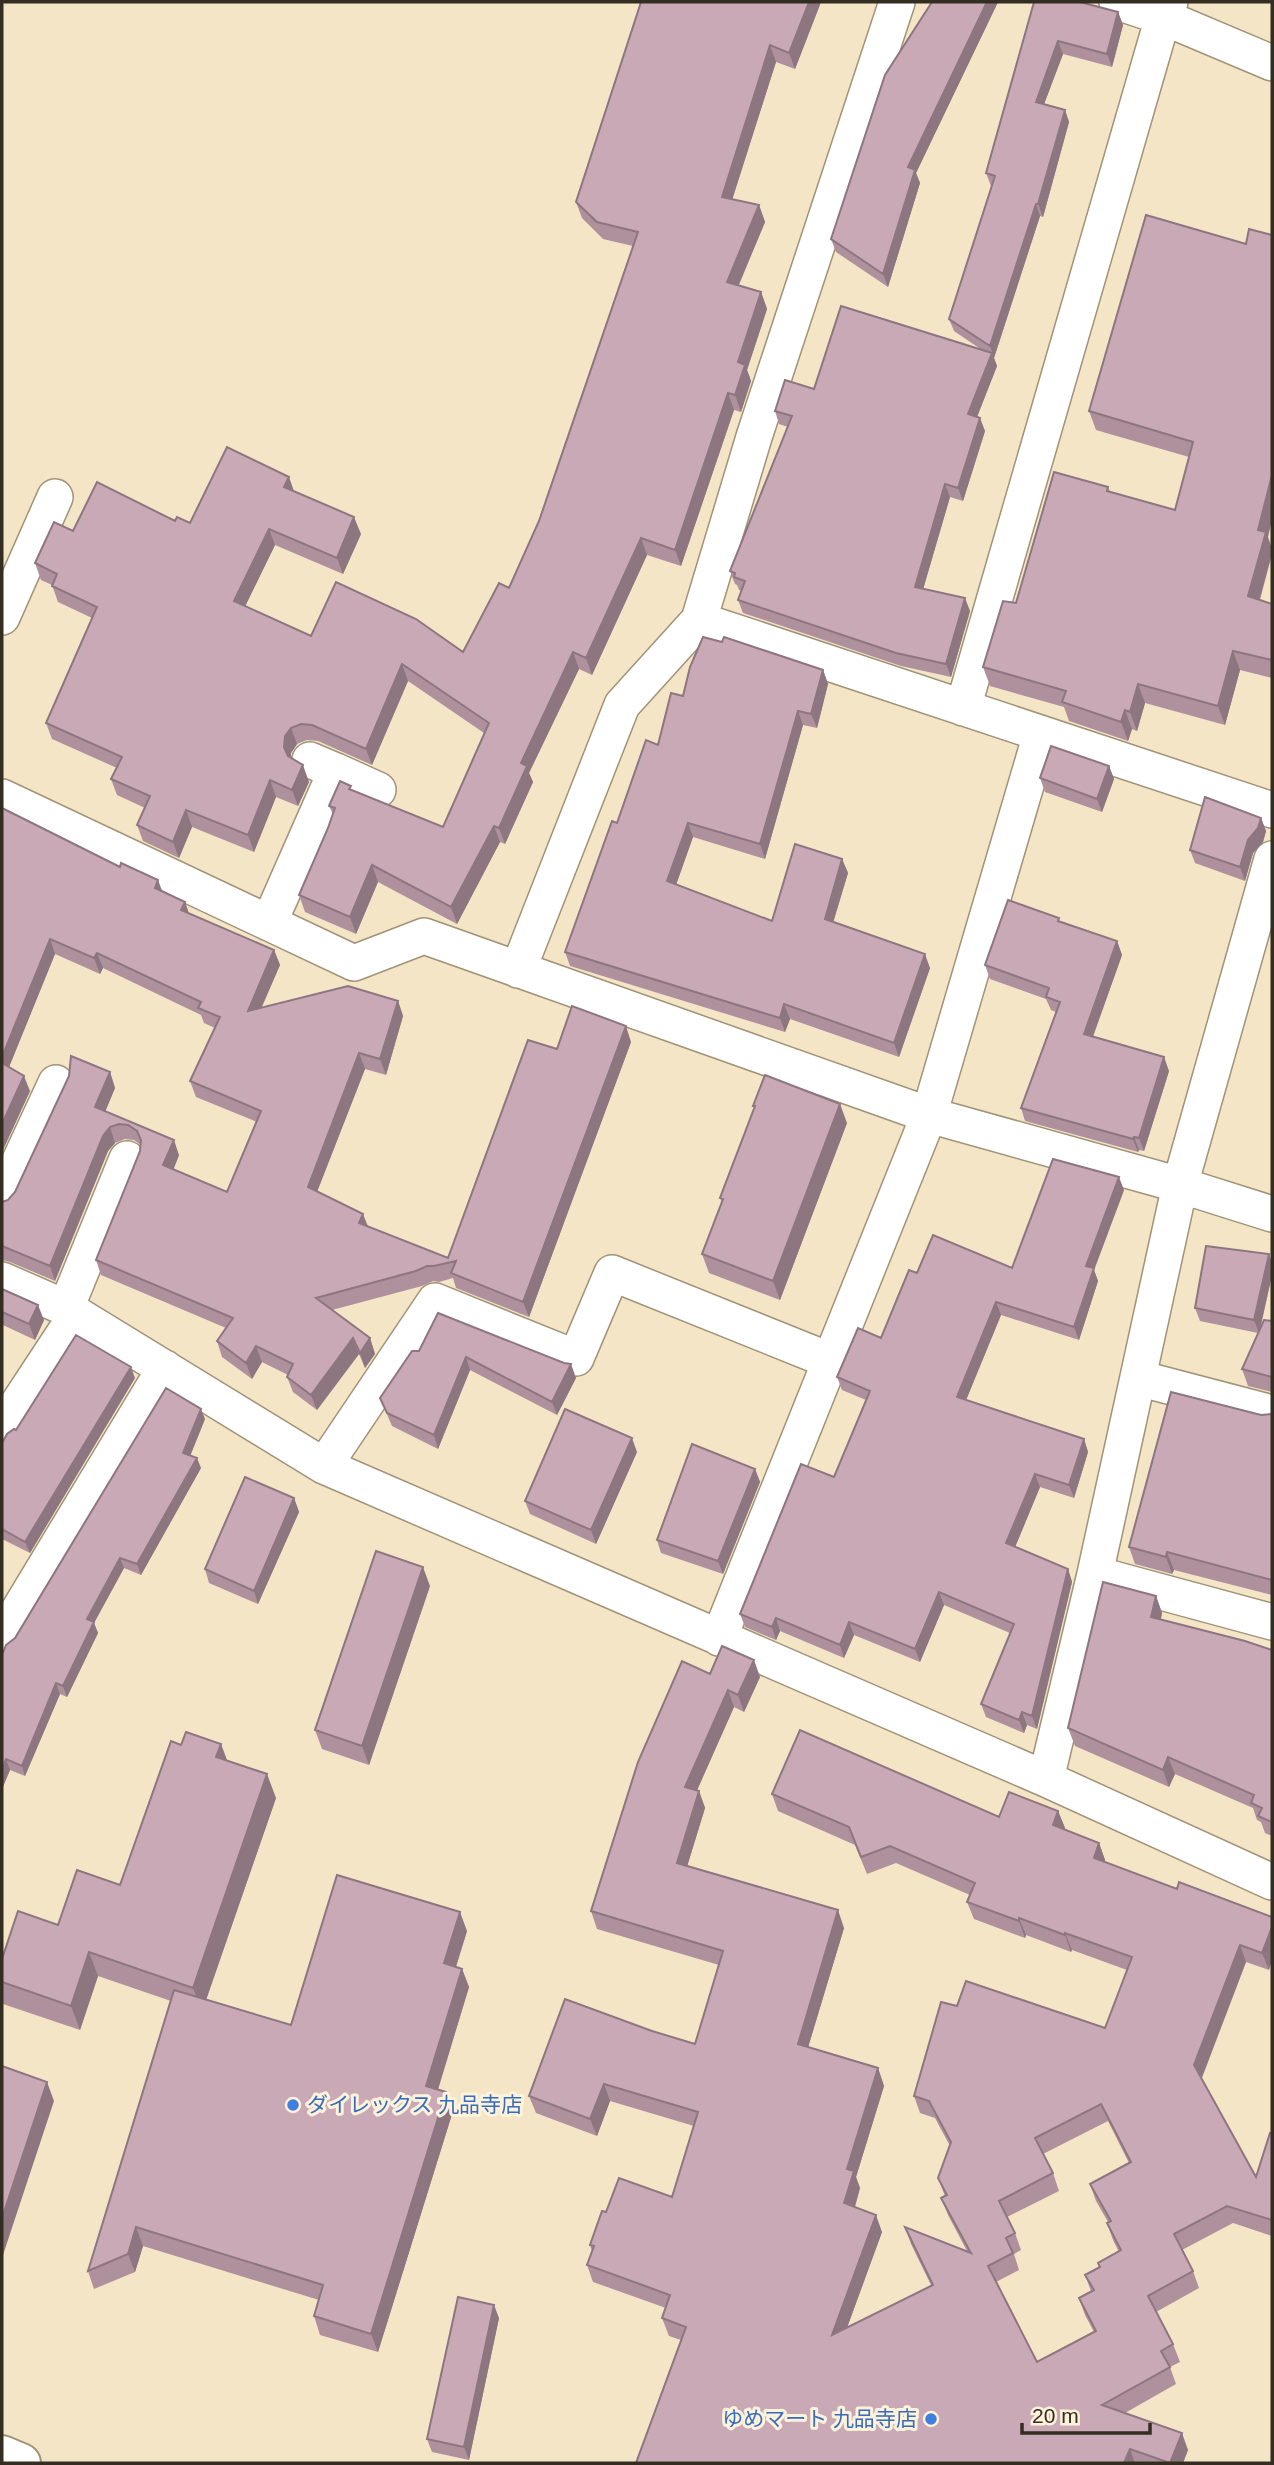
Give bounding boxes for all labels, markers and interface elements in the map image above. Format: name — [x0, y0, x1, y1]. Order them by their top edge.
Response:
place label: ダイレックス 九品寺店 — [307, 2093, 522, 2116]
marker: ダイレックス 九品寺店 — [285, 2097, 301, 2113]
scale bar — [1022, 2392, 1150, 2436]
text: 20 m — [1032, 2404, 1079, 2427]
place label: ゆめマート 九品寺店 — [722, 2407, 917, 2430]
marker: ゆめマート 九品寺店 — [923, 2411, 939, 2427]

